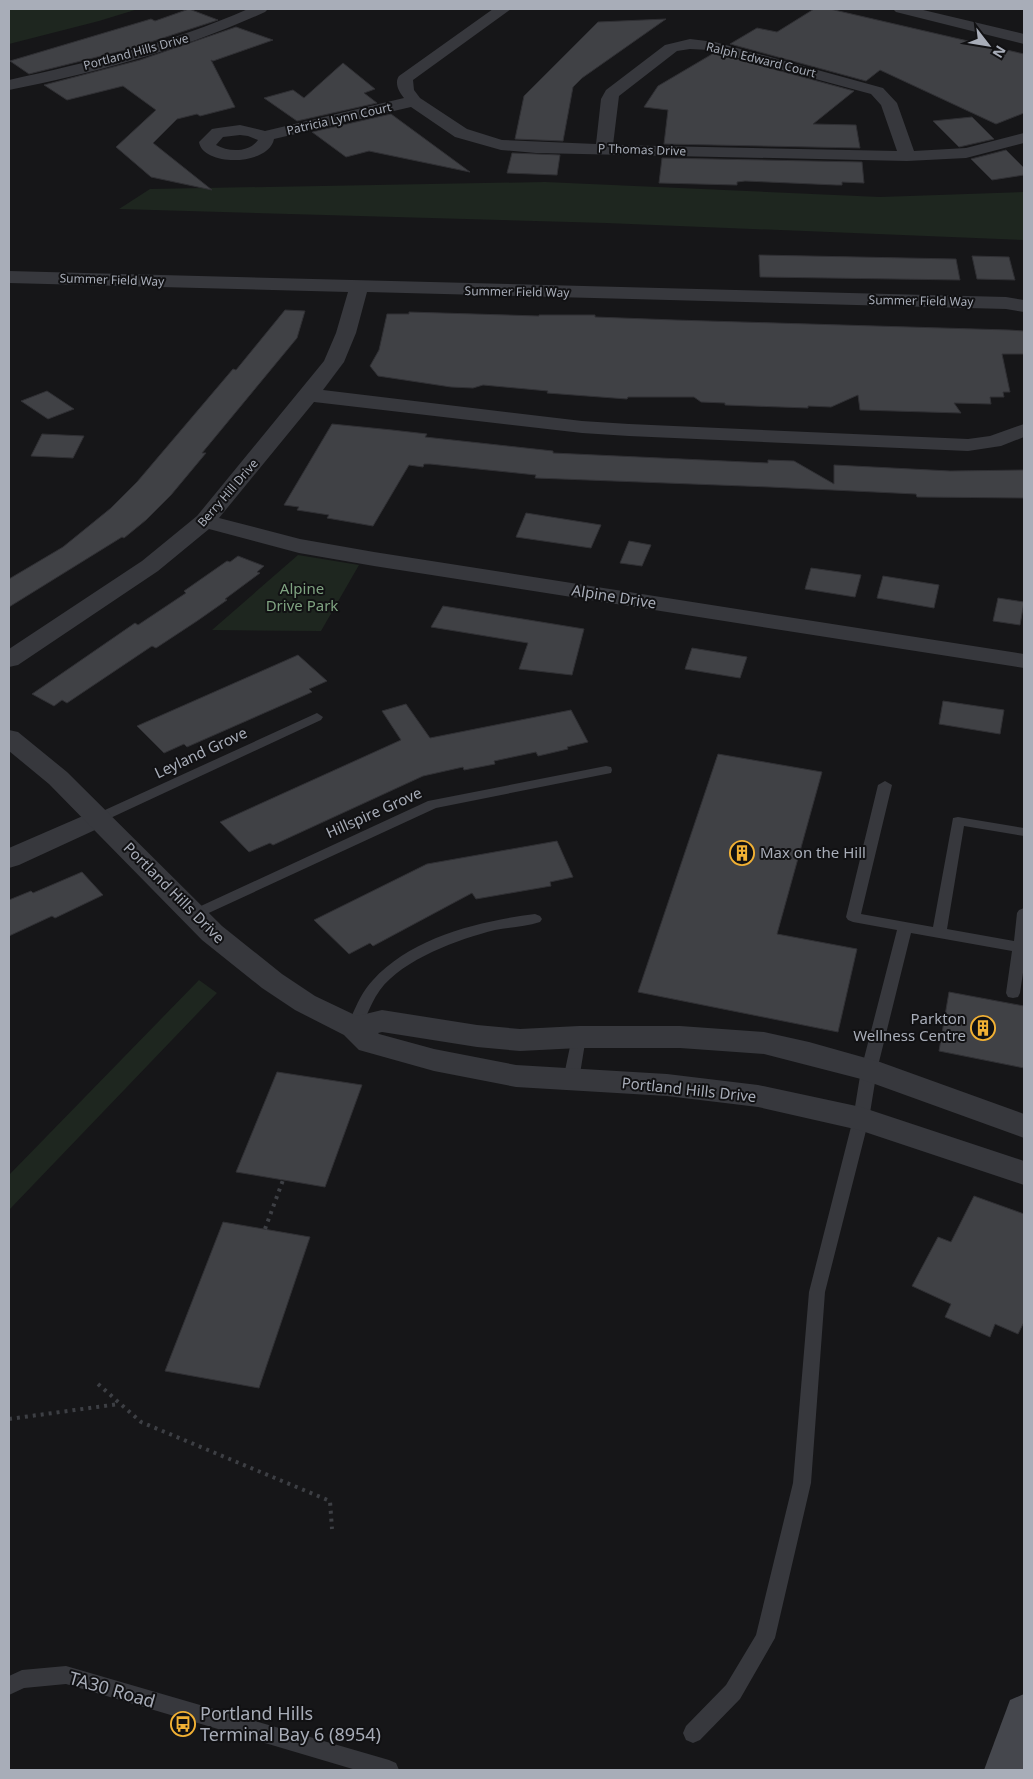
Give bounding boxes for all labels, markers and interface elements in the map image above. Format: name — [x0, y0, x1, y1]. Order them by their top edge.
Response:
north arrow — [963, 20, 1013, 70]
street label: Portland Hills Drive — [81, 29, 191, 74]
street label: Ralph Edward Court — [705, 38, 818, 81]
text: N — [988, 42, 1011, 62]
street label: Patricia Lynn Court — [285, 98, 394, 139]
street label: P Thomas Drive — [598, 139, 687, 160]
street label: Summer Field Way — [59, 269, 166, 290]
street label: Summer Field Way — [464, 282, 570, 301]
street label: Summer Field Way — [868, 291, 974, 310]
street label: Berry Hill Drive — [193, 455, 262, 530]
park label: Alpine Drive Park — [266, 578, 338, 615]
street label: Alpine Drive — [570, 579, 658, 613]
street label: Leyland Grove — [151, 722, 250, 782]
street label: Hillspire Grove — [323, 782, 425, 842]
street label: Portland Hills Drive — [120, 837, 230, 947]
building icon: Max on the Hill — [729, 840, 755, 866]
place label: Max on the Hill — [760, 842, 866, 862]
place label: Parkton Wellness Centre — [853, 1008, 966, 1045]
building icon: Parkton Wellness Centre — [970, 1015, 996, 1041]
street label: Portland Hills Drive — [621, 1072, 757, 1106]
street label: TA30 Road — [66, 1665, 158, 1713]
place label: Portland Hills Terminal Bay 6 (8954) — [200, 1701, 381, 1746]
bus stop icon: Portland Hills Terminal Bay 6 (8954) — [170, 1711, 196, 1737]

